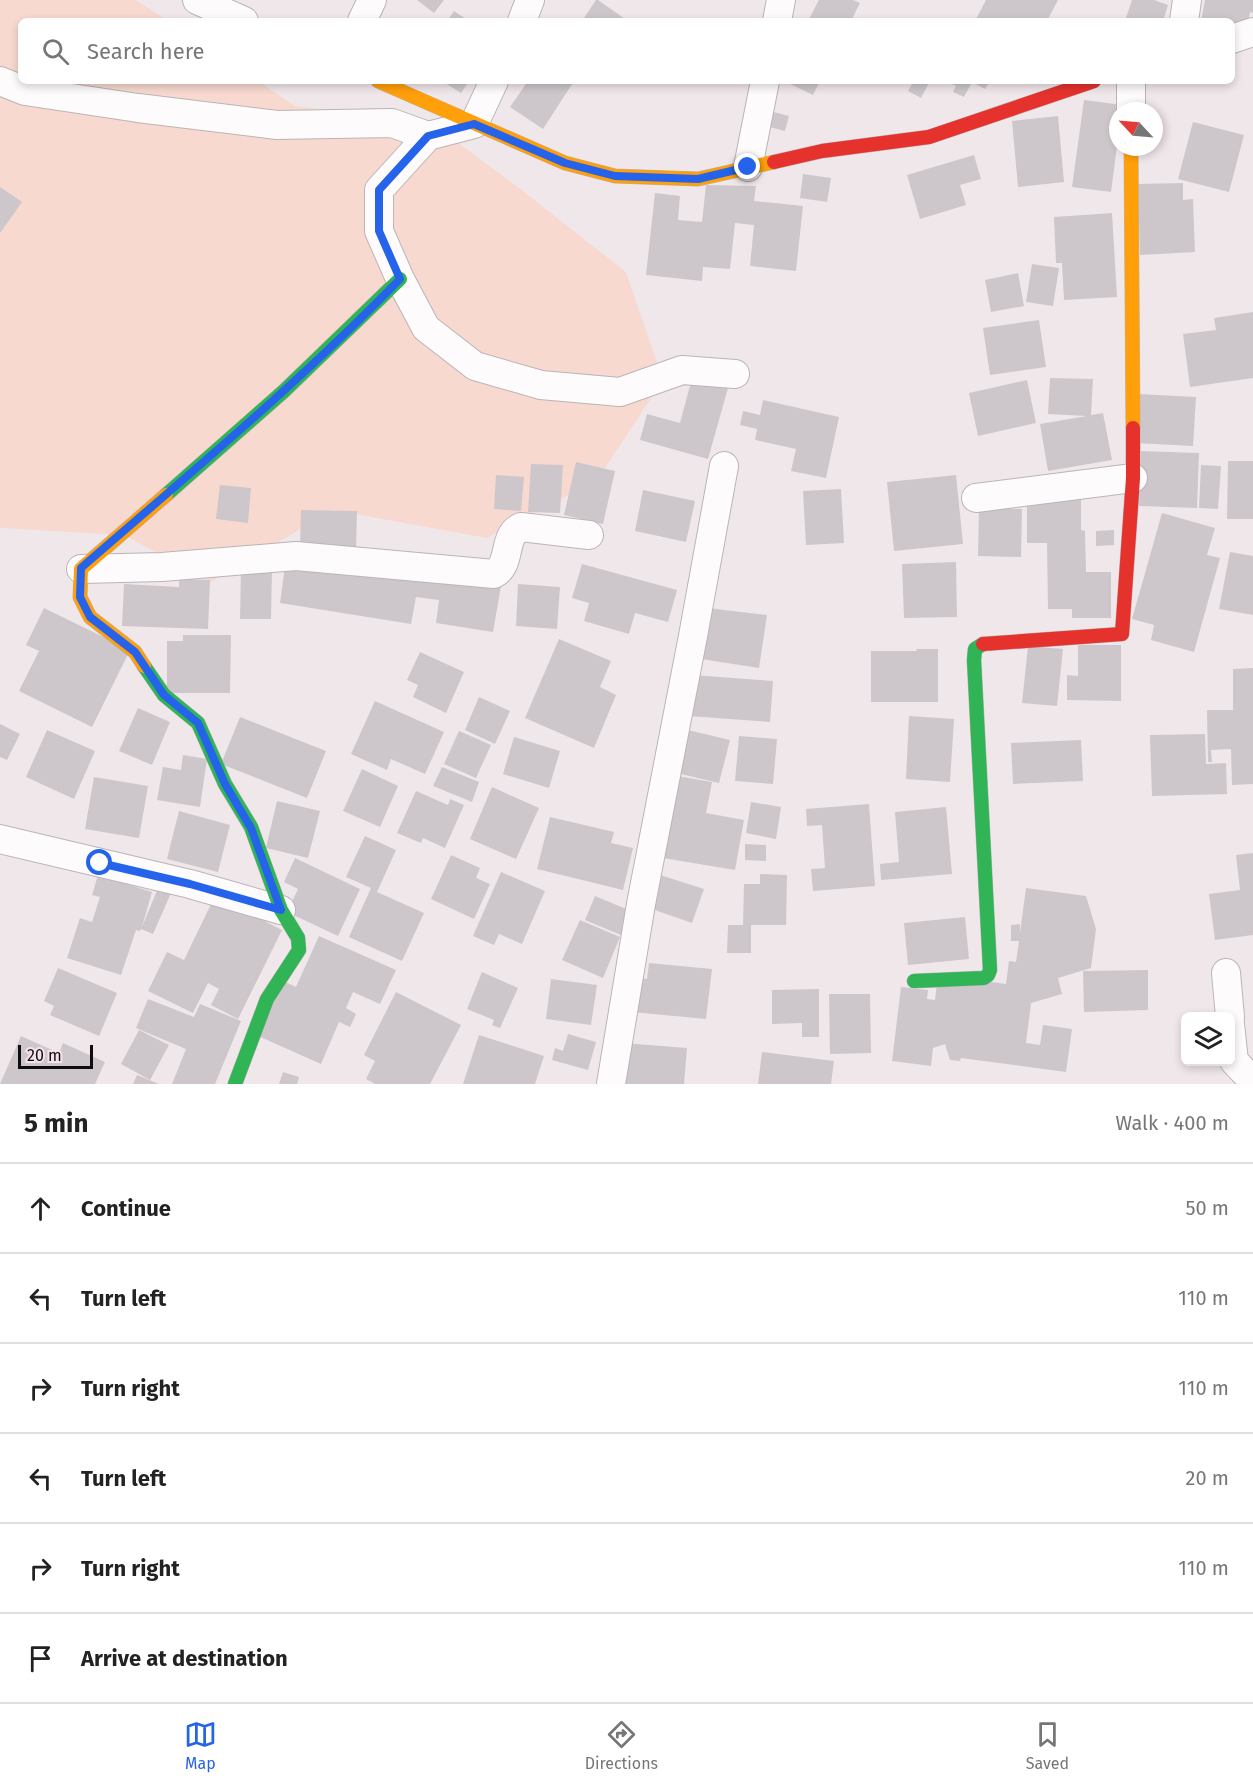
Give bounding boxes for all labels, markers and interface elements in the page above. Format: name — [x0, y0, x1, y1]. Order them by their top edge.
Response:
search box — [18, 18, 1235, 84]
icon: search — [39, 35, 72, 68]
text: Search here — [87, 38, 205, 65]
north arrow — [1109, 102, 1163, 156]
route end — [734, 153, 760, 179]
route start — [86, 849, 112, 875]
map controls — [1181, 1012, 1235, 1066]
button: layers — [1181, 1012, 1235, 1066]
scale bar — [18, 1042, 93, 1070]
text: 20 m — [27, 1046, 62, 1065]
text: 5 min — [24, 1108, 88, 1139]
text: Walk · 400 m — [1116, 1111, 1229, 1135]
icon: ahead — [24, 1192, 57, 1225]
text: Continue — [81, 1195, 171, 1222]
text: 50 m — [1185, 1196, 1229, 1220]
icon: left — [24, 1282, 57, 1315]
text: Turn left — [81, 1285, 166, 1312]
text: 110 m — [1178, 1286, 1229, 1310]
icon: right — [24, 1372, 57, 1405]
text: Turn right — [81, 1375, 180, 1402]
text: 110 m — [1178, 1376, 1229, 1400]
icon: left — [24, 1462, 57, 1495]
text: Turn left — [81, 1465, 166, 1492]
text: 20 m — [1186, 1466, 1229, 1490]
icon: right — [24, 1552, 57, 1585]
text: Turn right — [81, 1555, 180, 1582]
text: 110 m — [1178, 1556, 1229, 1580]
icon: arrive — [24, 1642, 57, 1675]
text: Arrive at destination — [81, 1645, 288, 1672]
tab: Map — [184, 1718, 217, 1773]
tab: Directions — [585, 1718, 658, 1773]
tab: Saved — [1026, 1718, 1069, 1773]

